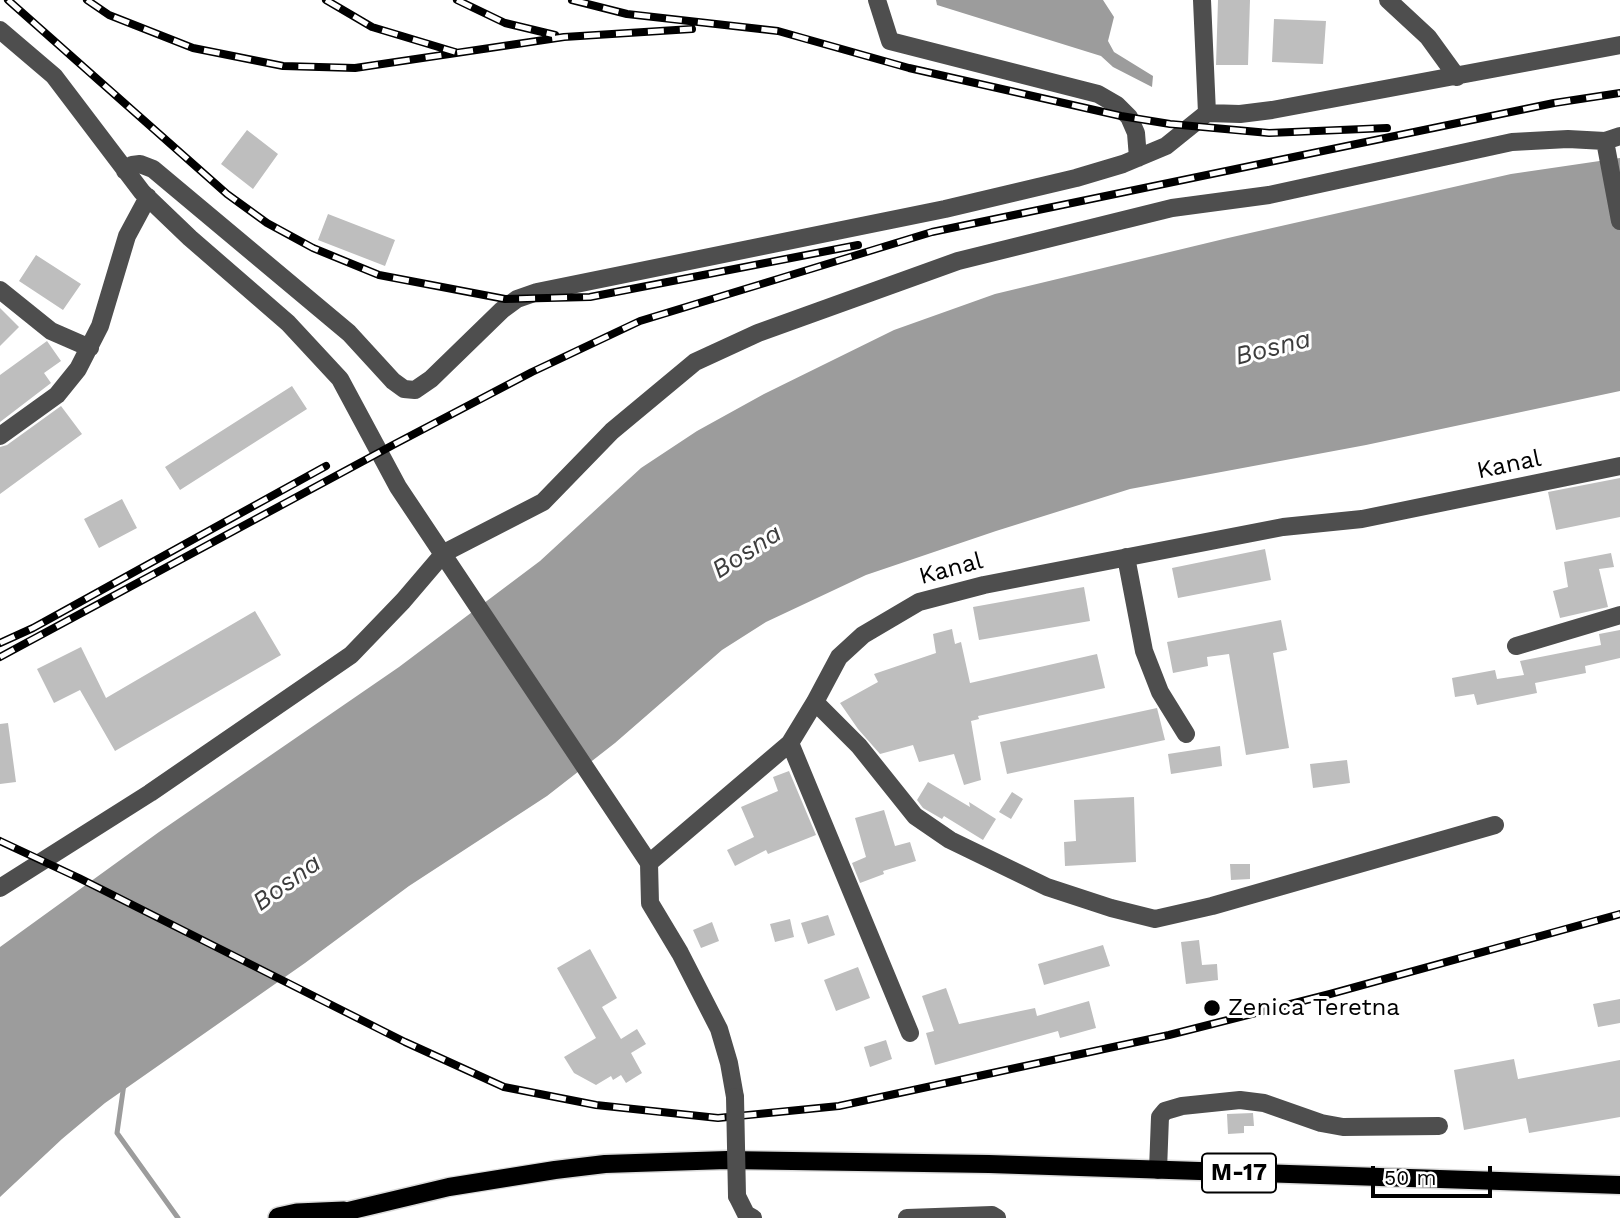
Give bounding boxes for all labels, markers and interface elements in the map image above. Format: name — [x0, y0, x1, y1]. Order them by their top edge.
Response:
water label: Bosna — [1232, 324, 1314, 372]
street label: Kanal — [1474, 444, 1544, 486]
water label: Bosna — [706, 518, 788, 586]
street label: Kanal — [916, 547, 986, 591]
water label: Bosna — [247, 848, 327, 918]
place label: Zenica Teretna — [1228, 994, 1400, 1022]
marker: Zenica Teretna — [1202, 998, 1222, 1018]
scale bar — [1375, 1152, 1496, 1196]
road number: M-17 — [1202, 1154, 1276, 1192]
text: 50 m — [1384, 1165, 1436, 1190]

